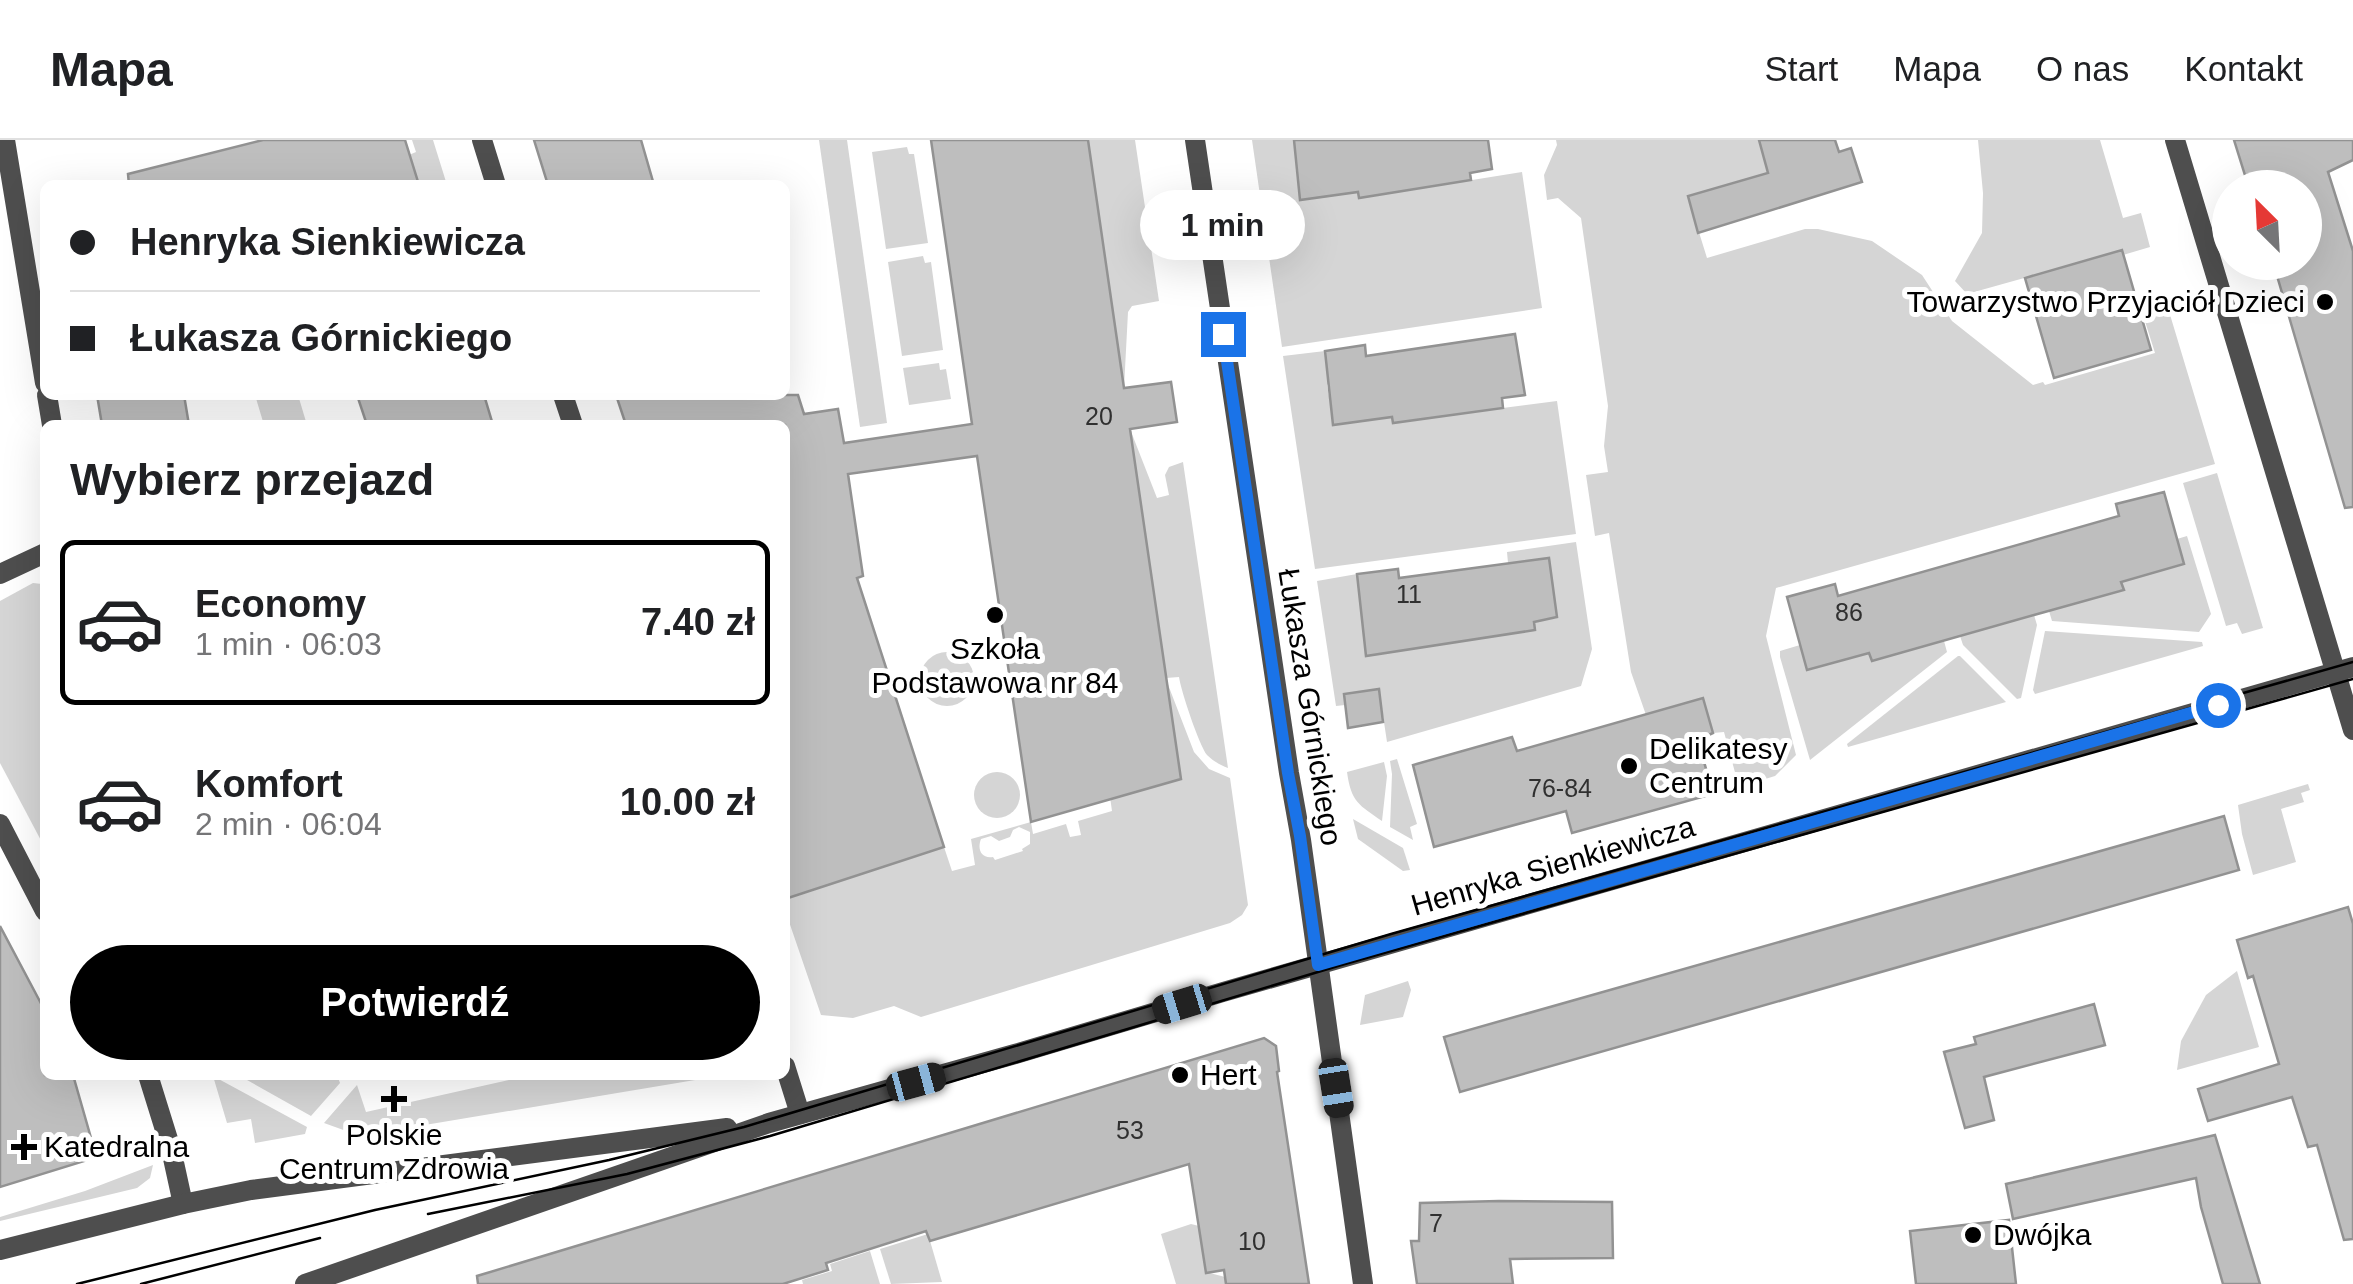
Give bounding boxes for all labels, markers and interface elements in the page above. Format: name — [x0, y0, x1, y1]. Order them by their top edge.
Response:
text: Mapa — [50, 43, 173, 96]
text: Start — [1764, 49, 1838, 88]
text: Mapa — [1893, 49, 1981, 88]
text: O nas — [2036, 49, 2129, 88]
text: Kontakt — [2184, 49, 2303, 88]
north arrow — [2212, 170, 2322, 280]
map controls — [2212, 170, 2322, 280]
callout: 1 min — [1140, 189, 1306, 259]
text: 1 min — [1181, 207, 1264, 243]
text: Henryka Sienkiewicza — [130, 221, 525, 263]
place label: Towarzystwo Przyjaciół Dzieci — [1907, 285, 2305, 318]
marker: Towarzystwo Przyjaciół Dzieci — [2314, 291, 2336, 313]
route end — [1201, 312, 1246, 357]
text: Łukasza Górnickiego — [130, 317, 512, 359]
house number: 20 — [1085, 402, 1113, 430]
text: Wybierz przejazd — [70, 454, 434, 505]
street label: Łukasza Górnickiego — [1272, 566, 1349, 848]
icon: car — [75, 578, 165, 668]
house number: 11 — [1396, 580, 1422, 608]
text: Economy — [195, 583, 366, 625]
house number: 86 — [1835, 598, 1863, 626]
text: 7.40 zł — [641, 601, 755, 643]
marker: Szkoła Podstawowa nr 84 — [984, 604, 1006, 626]
text: 1 min · 06:03 — [195, 626, 382, 662]
place label: Szkoła Podstawowa nr 84 — [872, 632, 1118, 699]
route start — [2196, 683, 2241, 728]
place label: Delikatesy Centrum — [1649, 732, 1787, 799]
marker: Delikatesy Centrum — [1618, 755, 1640, 777]
icon: car — [75, 758, 165, 848]
text: Komfort — [195, 763, 343, 805]
house number: 76-84 — [1528, 774, 1592, 802]
text: 10.00 zł — [620, 781, 755, 823]
text: 2 min · 06:04 — [195, 806, 382, 842]
street label: Henryka Sienkiewicza — [1407, 809, 1699, 922]
button: Potwierdź — [70, 945, 760, 1060]
car — [1149, 981, 1215, 1027]
car — [1316, 1056, 1356, 1120]
place label: Hert — [1200, 1058, 1257, 1091]
car — [883, 1060, 949, 1104]
marker: Hert — [1169, 1064, 1191, 1086]
marker: Polskie Centrum Zdrowia — [381, 1086, 407, 1112]
house number: 53 — [1116, 1116, 1144, 1144]
place label: Polskie Centrum Zdrowia — [279, 1118, 509, 1185]
place label: Katedralna — [44, 1130, 189, 1163]
marker: Katedralna — [13, 1136, 35, 1158]
house number: 7 — [1429, 1209, 1443, 1237]
place label: Dwójka — [1993, 1218, 2092, 1251]
marker: Dwójka — [1962, 1224, 1984, 1246]
house number: 10 — [1238, 1227, 1266, 1255]

